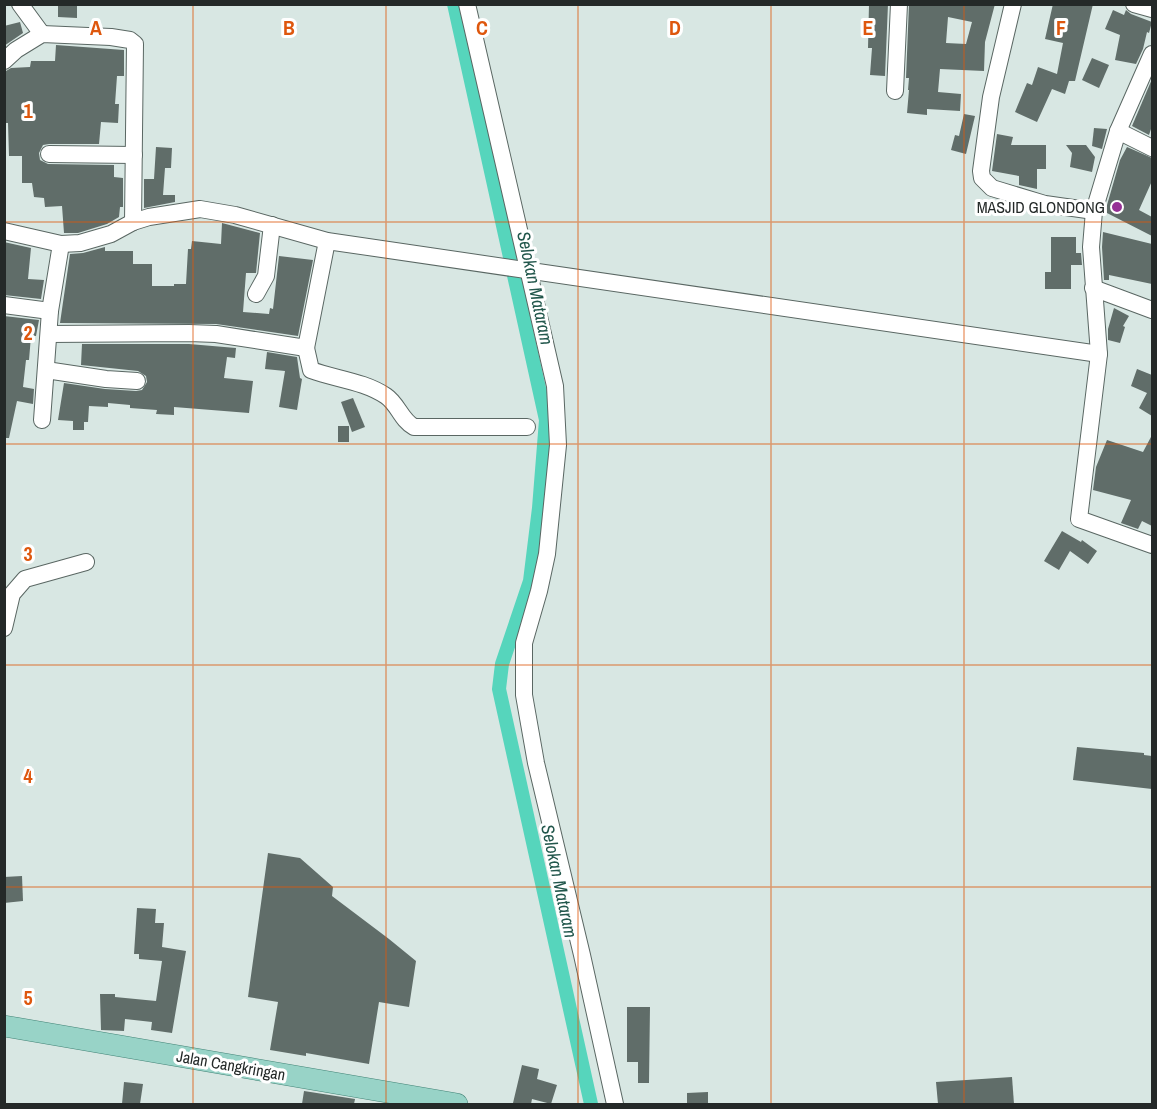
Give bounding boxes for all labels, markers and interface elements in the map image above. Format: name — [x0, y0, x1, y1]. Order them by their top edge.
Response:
text: A — [90, 14, 102, 41]
text: B — [283, 14, 295, 41]
text: C — [476, 14, 488, 41]
text: D — [669, 14, 681, 41]
text: E — [863, 14, 874, 41]
text: F — [1056, 14, 1066, 41]
text: 1 — [23, 97, 33, 124]
place label: MASJID GLONDONG — [977, 196, 1105, 218]
marker: MASJID GLONDONG — [1110, 200, 1124, 214]
water label: Selokan Mataram — [511, 229, 560, 347]
text: 2 — [23, 319, 33, 346]
text: 3 — [23, 540, 33, 567]
text: 4 — [23, 762, 33, 789]
water label: Selokan Mataram — [535, 822, 584, 940]
text: 5 — [23, 984, 33, 1011]
street label: Jalan Cangkringan — [175, 1045, 287, 1085]

